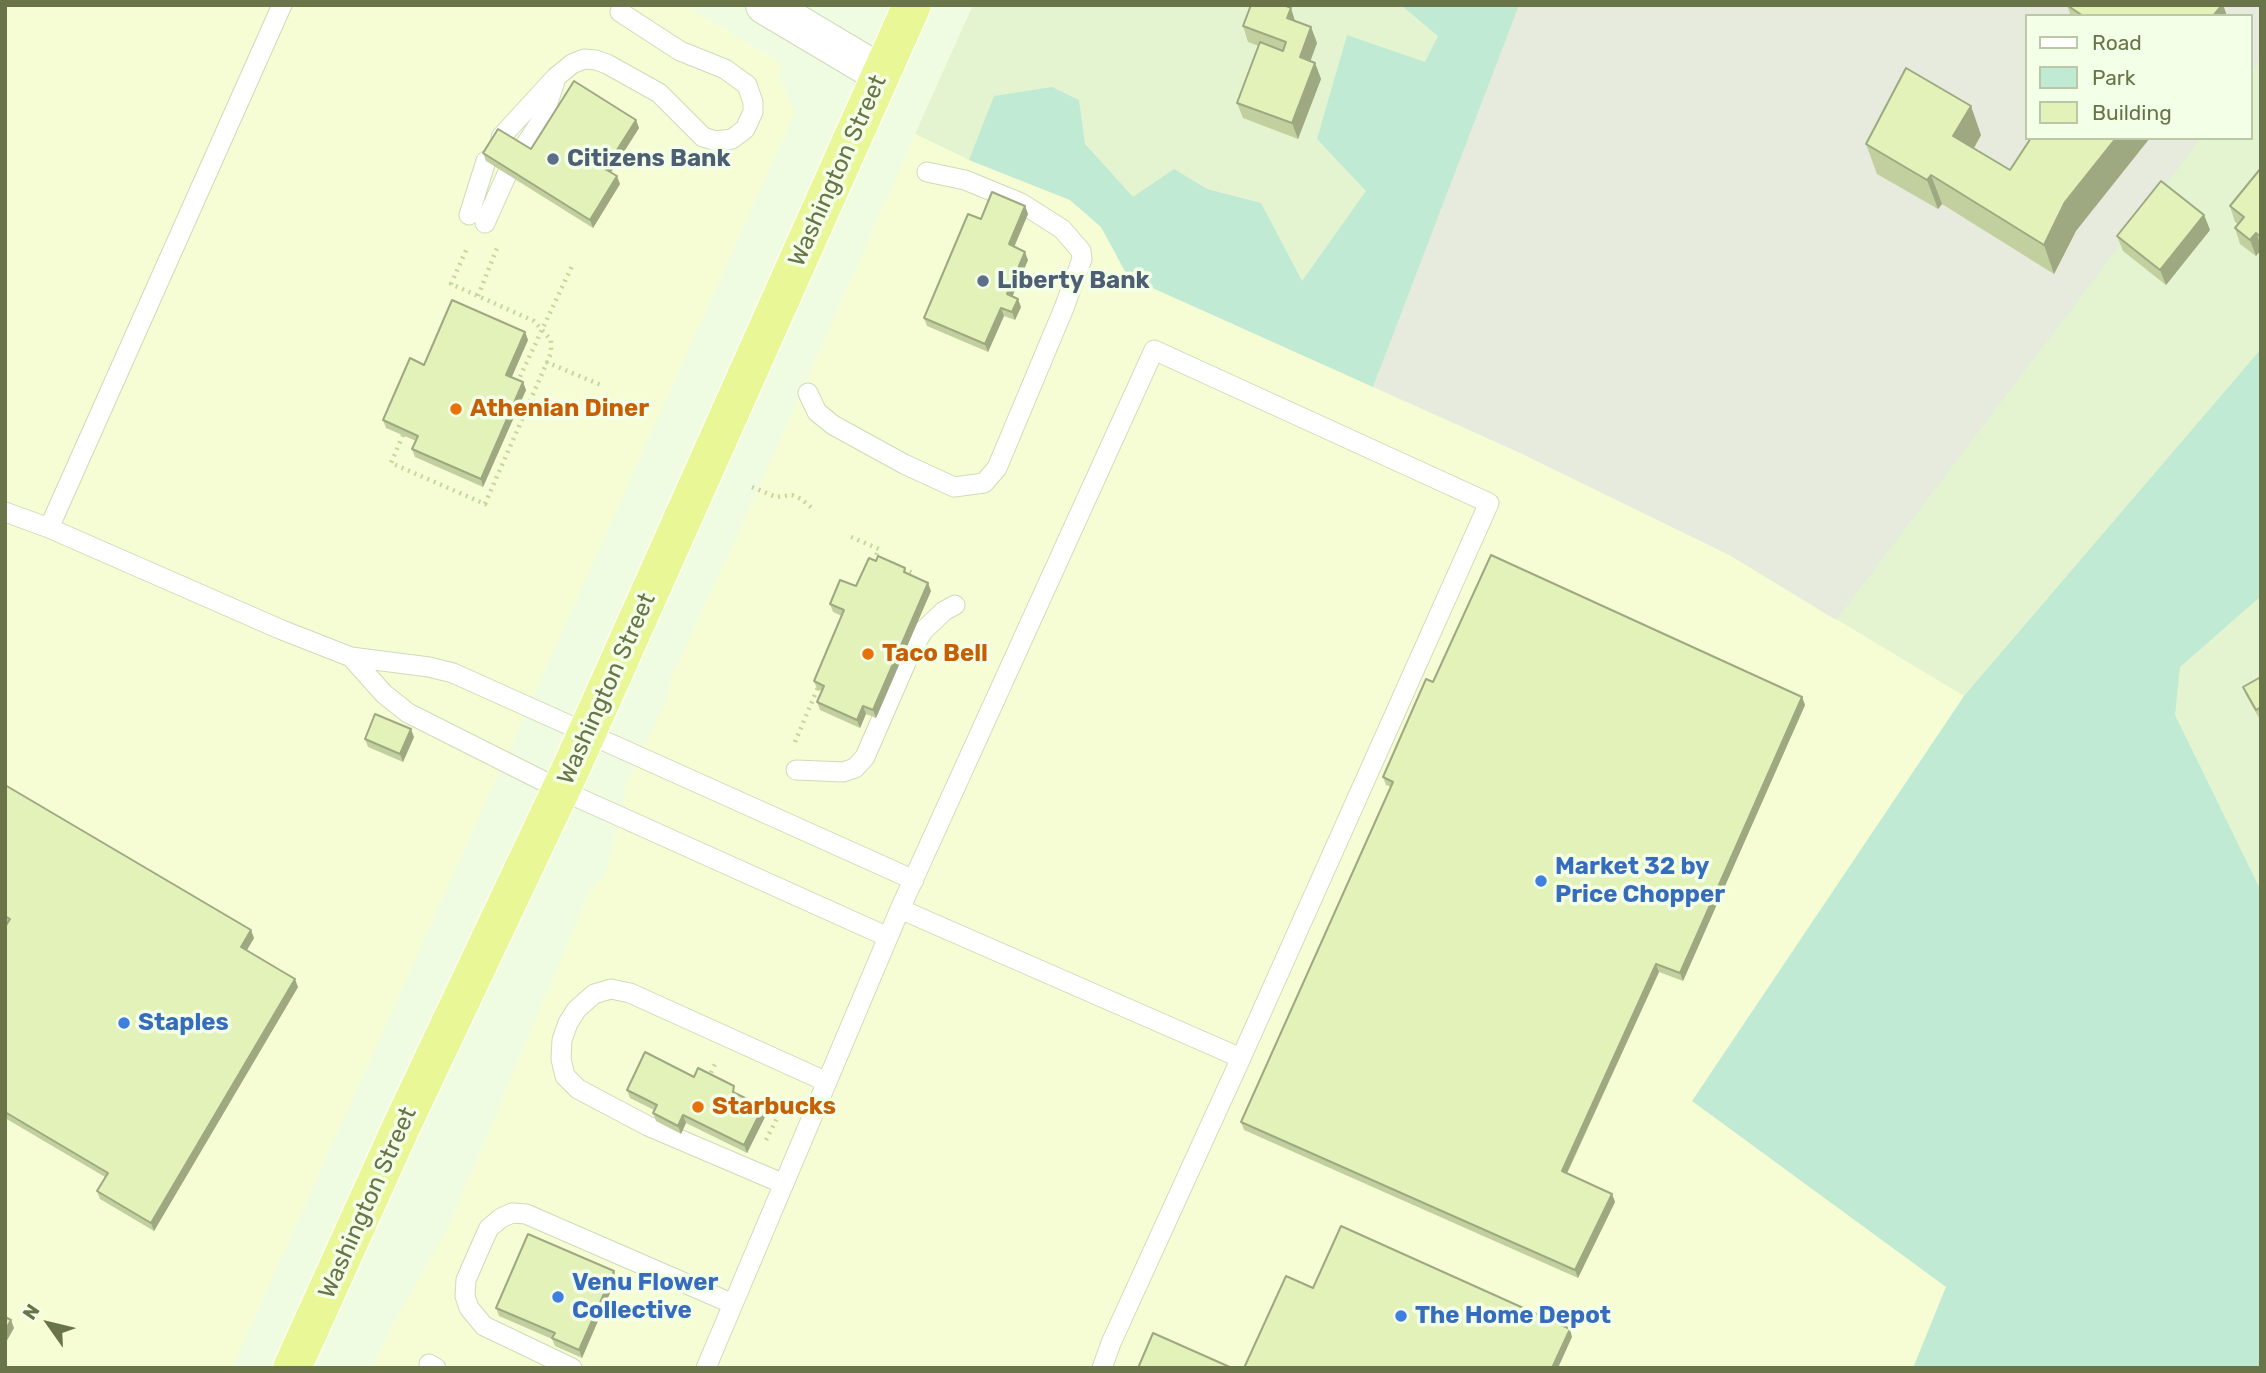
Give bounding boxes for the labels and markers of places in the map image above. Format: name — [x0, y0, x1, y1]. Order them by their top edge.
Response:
place label: Citizens Bank — [567, 145, 731, 173]
marker: Citizens Bank — [545, 151, 561, 167]
place label: Liberty Bank — [997, 267, 1150, 295]
marker: Liberty Bank — [975, 273, 991, 289]
place label: Athenian Diner — [470, 395, 649, 423]
marker: Athenian Diner — [448, 401, 464, 417]
place label: Taco Bell — [882, 640, 988, 668]
marker: Taco Bell — [860, 646, 876, 662]
place label: Market 32 by Price Chopper — [1555, 853, 1725, 909]
marker: Market 32 by Price Chopper — [1533, 873, 1549, 889]
place label: Staples — [138, 1009, 229, 1037]
marker: Staples — [116, 1015, 132, 1031]
place label: Starbucks — [712, 1093, 836, 1121]
marker: Starbucks — [690, 1099, 706, 1115]
place label: Venu Flower Collective — [572, 1269, 718, 1325]
marker: Venu Flower Collective — [550, 1289, 566, 1305]
place label: The Home Depot — [1415, 1302, 1611, 1330]
marker: The Home Depot — [1393, 1308, 1409, 1324]

